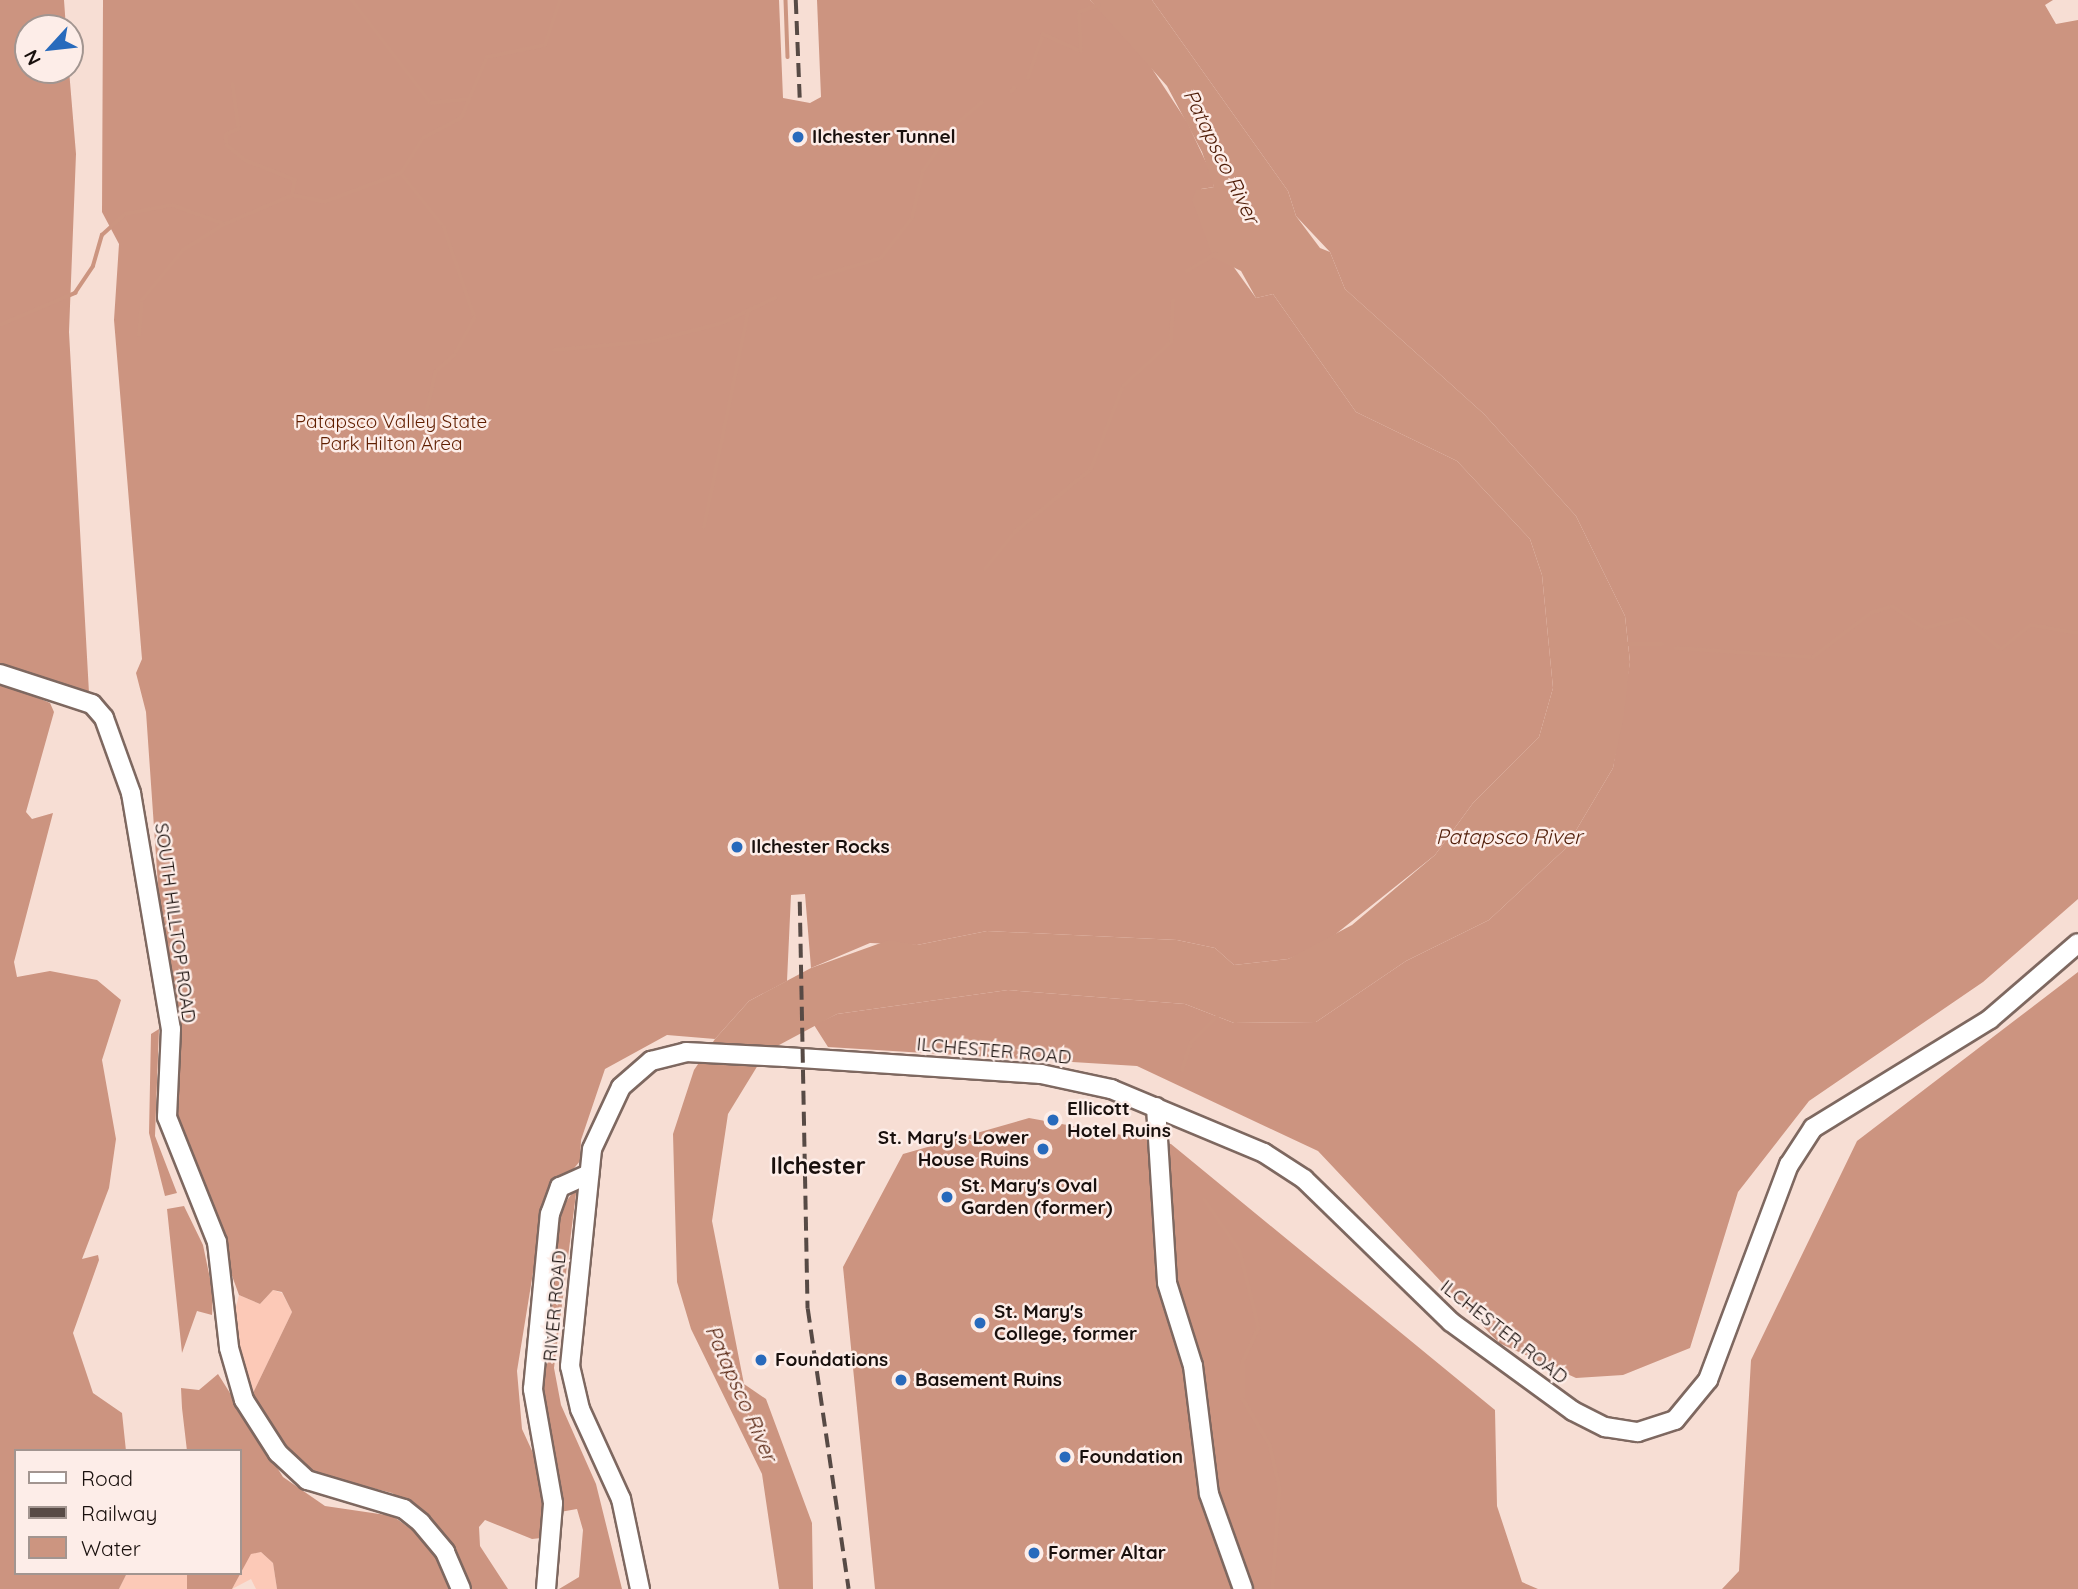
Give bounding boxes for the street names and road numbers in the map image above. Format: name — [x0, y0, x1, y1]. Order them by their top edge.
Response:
street label: SOUTH HILLTOP ROAD — [150, 822, 200, 1024]
street label: ILCHESTER ROAD — [916, 1033, 1072, 1069]
street label: RIVER ROAD — [539, 1249, 571, 1363]
street label: ILCHESTER ROAD — [1436, 1275, 1572, 1389]

